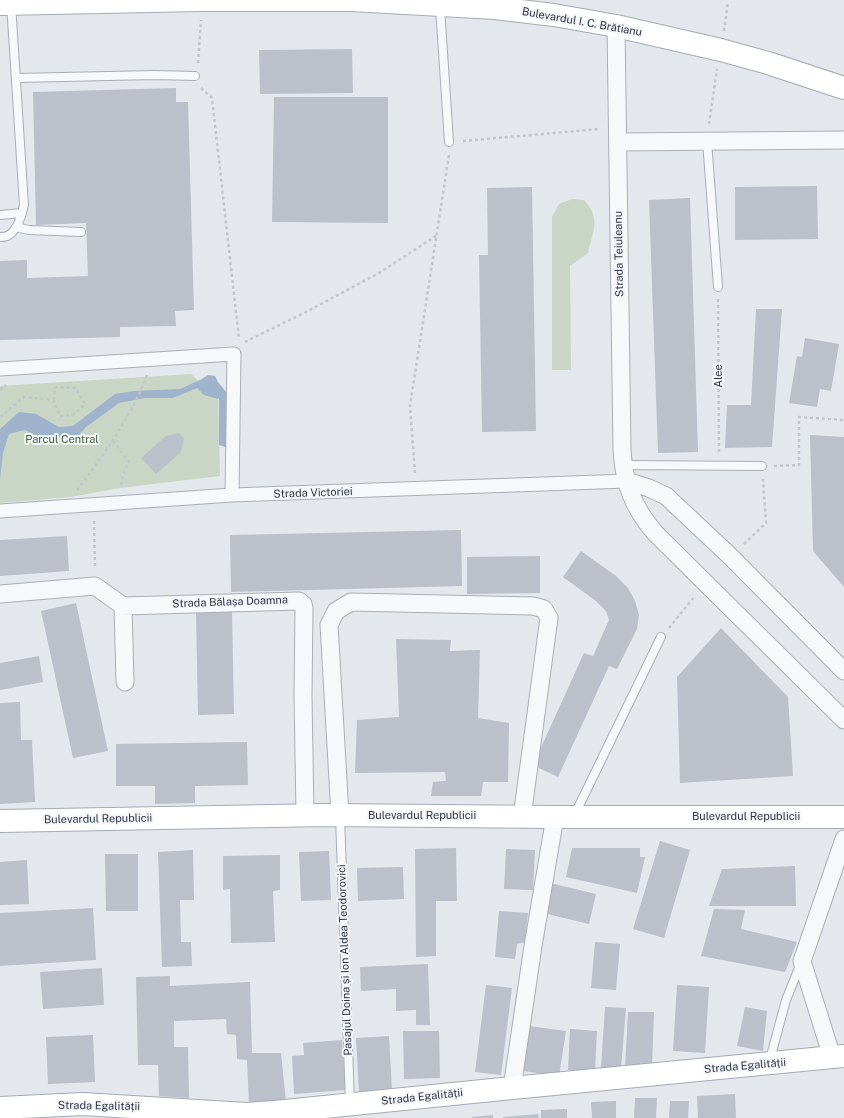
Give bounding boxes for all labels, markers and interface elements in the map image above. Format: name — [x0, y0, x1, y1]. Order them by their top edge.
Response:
street label: Bulevardul I. C. Brătianu — [521, 5, 643, 39]
street label: Strada Teiuleanu — [612, 211, 626, 297]
street label: Alee — [712, 364, 726, 388]
park label: Parcul Central — [25, 433, 99, 447]
street label: Strada Victoriei — [273, 485, 353, 501]
street label: Strada Bălașa Doamna — [172, 593, 288, 611]
street label: Bulevardul Republicii — [368, 809, 476, 823]
street label: Bulevardul Republicii — [692, 810, 800, 824]
street label: Bulevardul Republicii — [44, 811, 152, 827]
street label: Pasajul Doina și Ion Aldea Teodorovici — [335, 864, 355, 1056]
street label: Strada Egalității — [703, 1056, 787, 1076]
street label: Strada Egalității — [380, 1086, 464, 1108]
street label: Strada Egalității — [58, 1099, 140, 1113]

